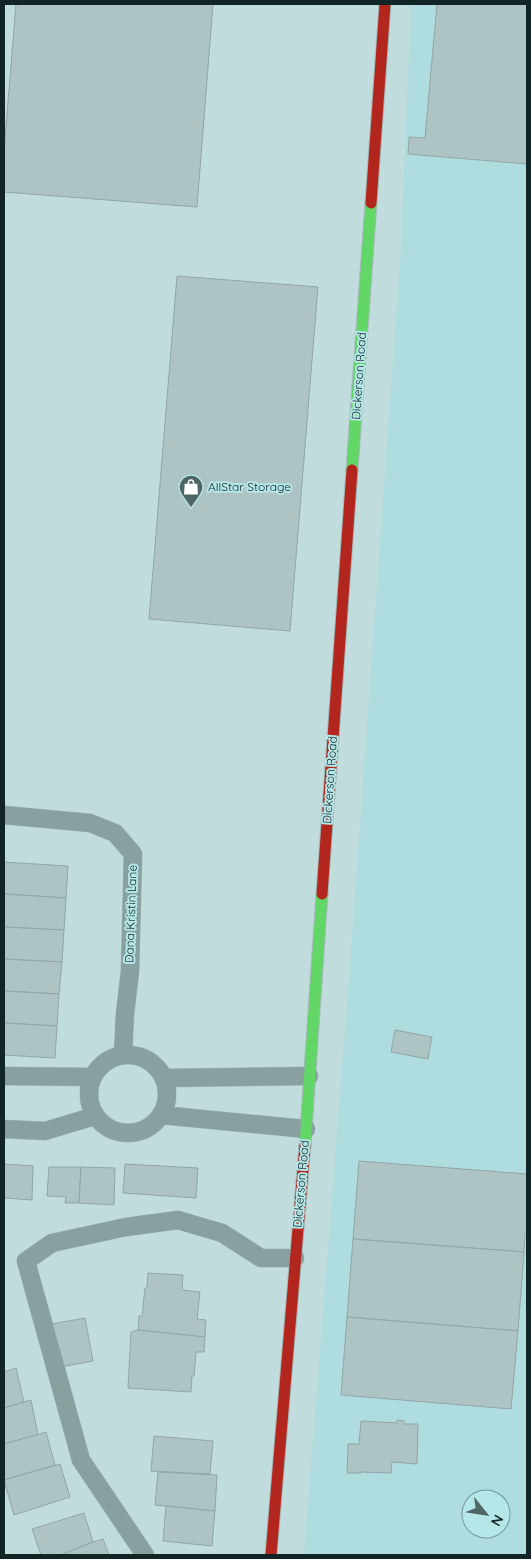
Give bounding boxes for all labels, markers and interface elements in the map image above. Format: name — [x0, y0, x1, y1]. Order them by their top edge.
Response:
street label: Dickerson Road — [348, 332, 369, 420]
shop icon: AllStar Storage — [178, 474, 204, 508]
place label: AllStar Storage — [208, 479, 291, 494]
street label: Dickerson Road — [319, 736, 340, 824]
street label: Dana Kristin Lane — [121, 864, 140, 963]
street label: Dickerson Road — [289, 1140, 312, 1228]
north arrow — [461, 1489, 511, 1539]
text: N — [487, 1512, 508, 1529]

